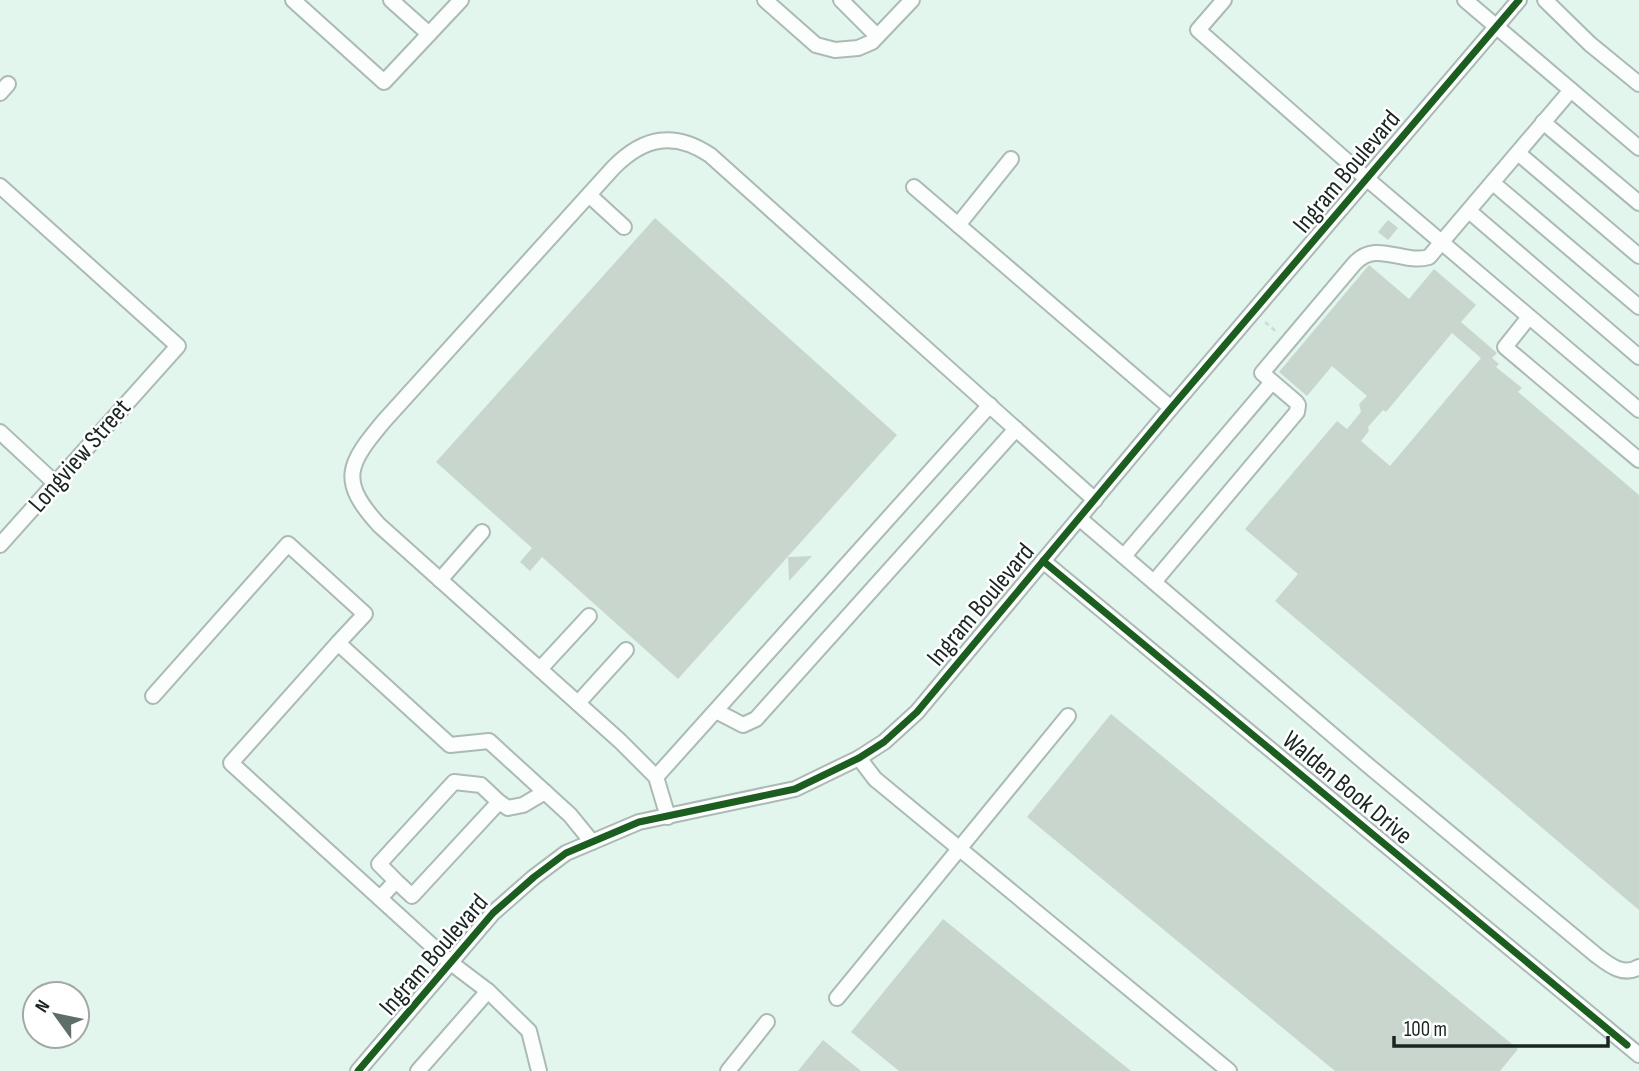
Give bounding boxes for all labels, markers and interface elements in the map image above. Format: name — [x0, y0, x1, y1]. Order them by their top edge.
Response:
street label: Ingram Boulevard — [1287, 104, 1407, 240]
street label: Longview Street — [22, 393, 138, 519]
street label: Ingram Boulevard — [921, 537, 1041, 673]
street label: Walden Book Drive — [1276, 725, 1418, 852]
street label: Ingram Boulevard — [373, 888, 495, 1022]
north arrow — [21, 980, 91, 1050]
text: N — [31, 996, 55, 1017]
scale bar — [1394, 1004, 1608, 1048]
text: 100 m — [1404, 1017, 1447, 1042]

